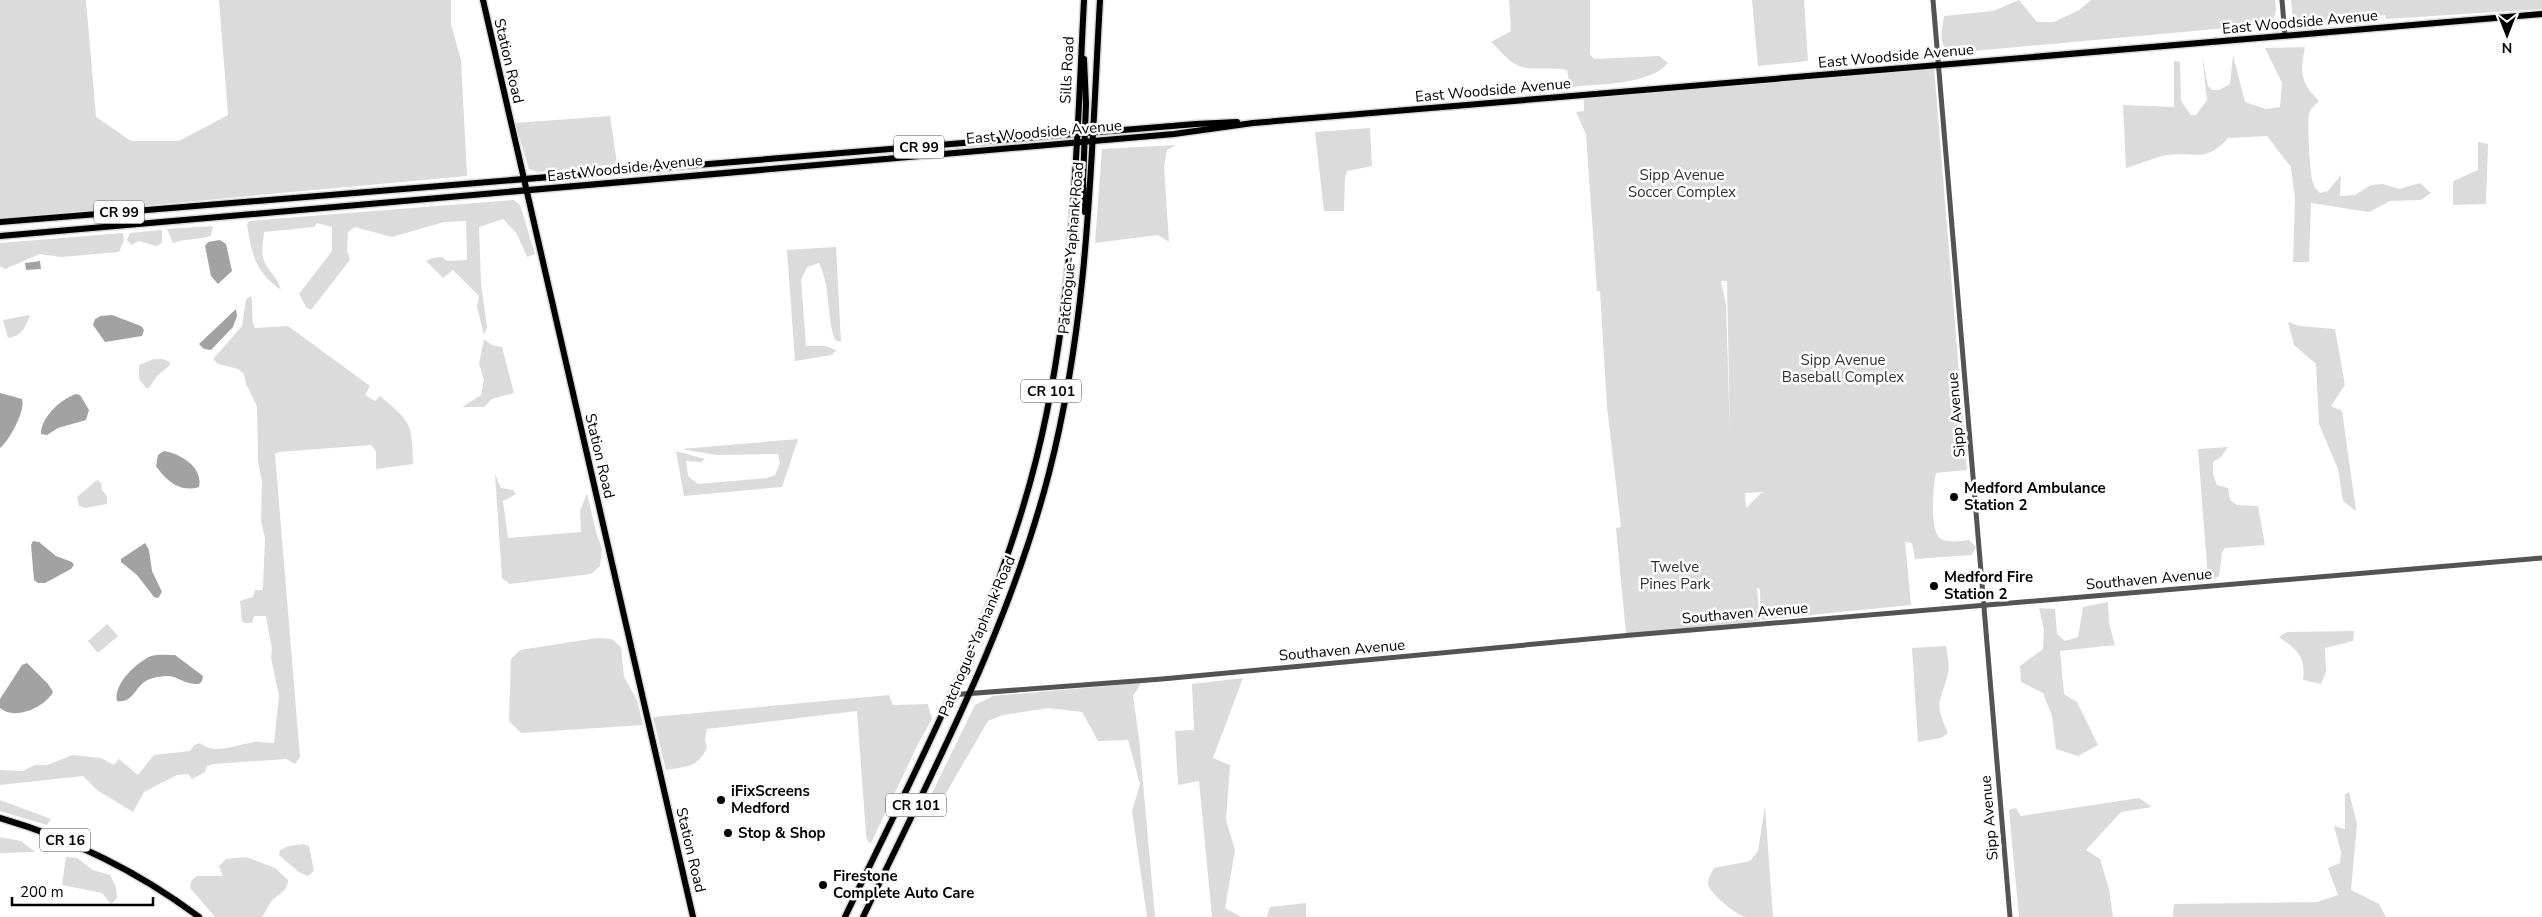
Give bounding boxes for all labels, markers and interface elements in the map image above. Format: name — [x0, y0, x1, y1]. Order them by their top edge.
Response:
street label: East Woodside Avenue — [2221, 5, 2379, 39]
north arrow — [2482, 10, 2532, 60]
street label: Station Road — [489, 16, 529, 106]
street label: Sills Road — [1055, 36, 1079, 104]
text: N — [2502, 38, 2512, 57]
street label: East Woodside Avenue — [1817, 39, 1975, 73]
street label: East Woodside Avenue — [1414, 73, 1572, 107]
street label: East Woodside Avenue — [965, 115, 1123, 149]
road number: CR 99 — [894, 136, 944, 158]
street label: East Woodside Avenue — [546, 150, 704, 186]
street label: Patchogue-Yaphank Road — [1054, 161, 1088, 335]
park label: Sipp Avenue Soccer Complex — [1628, 165, 1736, 202]
road number: CR 99 — [94, 200, 144, 223]
park label: Sipp Avenue Baseball Complex — [1782, 350, 1904, 387]
street label: Sipp Avenue — [1942, 372, 1970, 458]
road number: CR 101 — [1021, 380, 1081, 402]
street label: Station Road — [580, 411, 620, 501]
place label: Medford Ambulance Station 2 — [1964, 478, 2106, 515]
marker: Medford Ambulance Station 2 — [1948, 491, 1960, 503]
street label: Patchogue-Yaphank Road — [934, 553, 1020, 719]
park label: Twelve Pines Park — [1640, 557, 1711, 594]
street label: Southaven Avenue — [2085, 564, 2213, 594]
place label: Medford Fire Station 2 — [1944, 567, 2033, 604]
marker: Medford Fire Station 2 — [1928, 580, 1940, 592]
street label: Southaven Avenue — [1681, 598, 1809, 628]
street label: Southaven Avenue — [1278, 635, 1406, 665]
street label: Sipp Avenue — [1975, 775, 2003, 861]
place label: iFixScreens Medford — [731, 781, 810, 818]
marker: iFixScreens Medford — [715, 794, 727, 806]
road number: CR 101 — [886, 794, 946, 816]
street label: Station Road — [671, 805, 711, 895]
place label: Stop & Shop — [738, 823, 826, 843]
marker: Stop & Shop — [722, 827, 734, 839]
road number: CR 16 — [40, 828, 90, 852]
place label: Firestone Complete Auto Care — [833, 866, 974, 903]
scale bar — [12, 874, 154, 906]
marker: Firestone Complete Auto Care — [817, 879, 829, 891]
text: 200 m — [20, 882, 64, 902]

